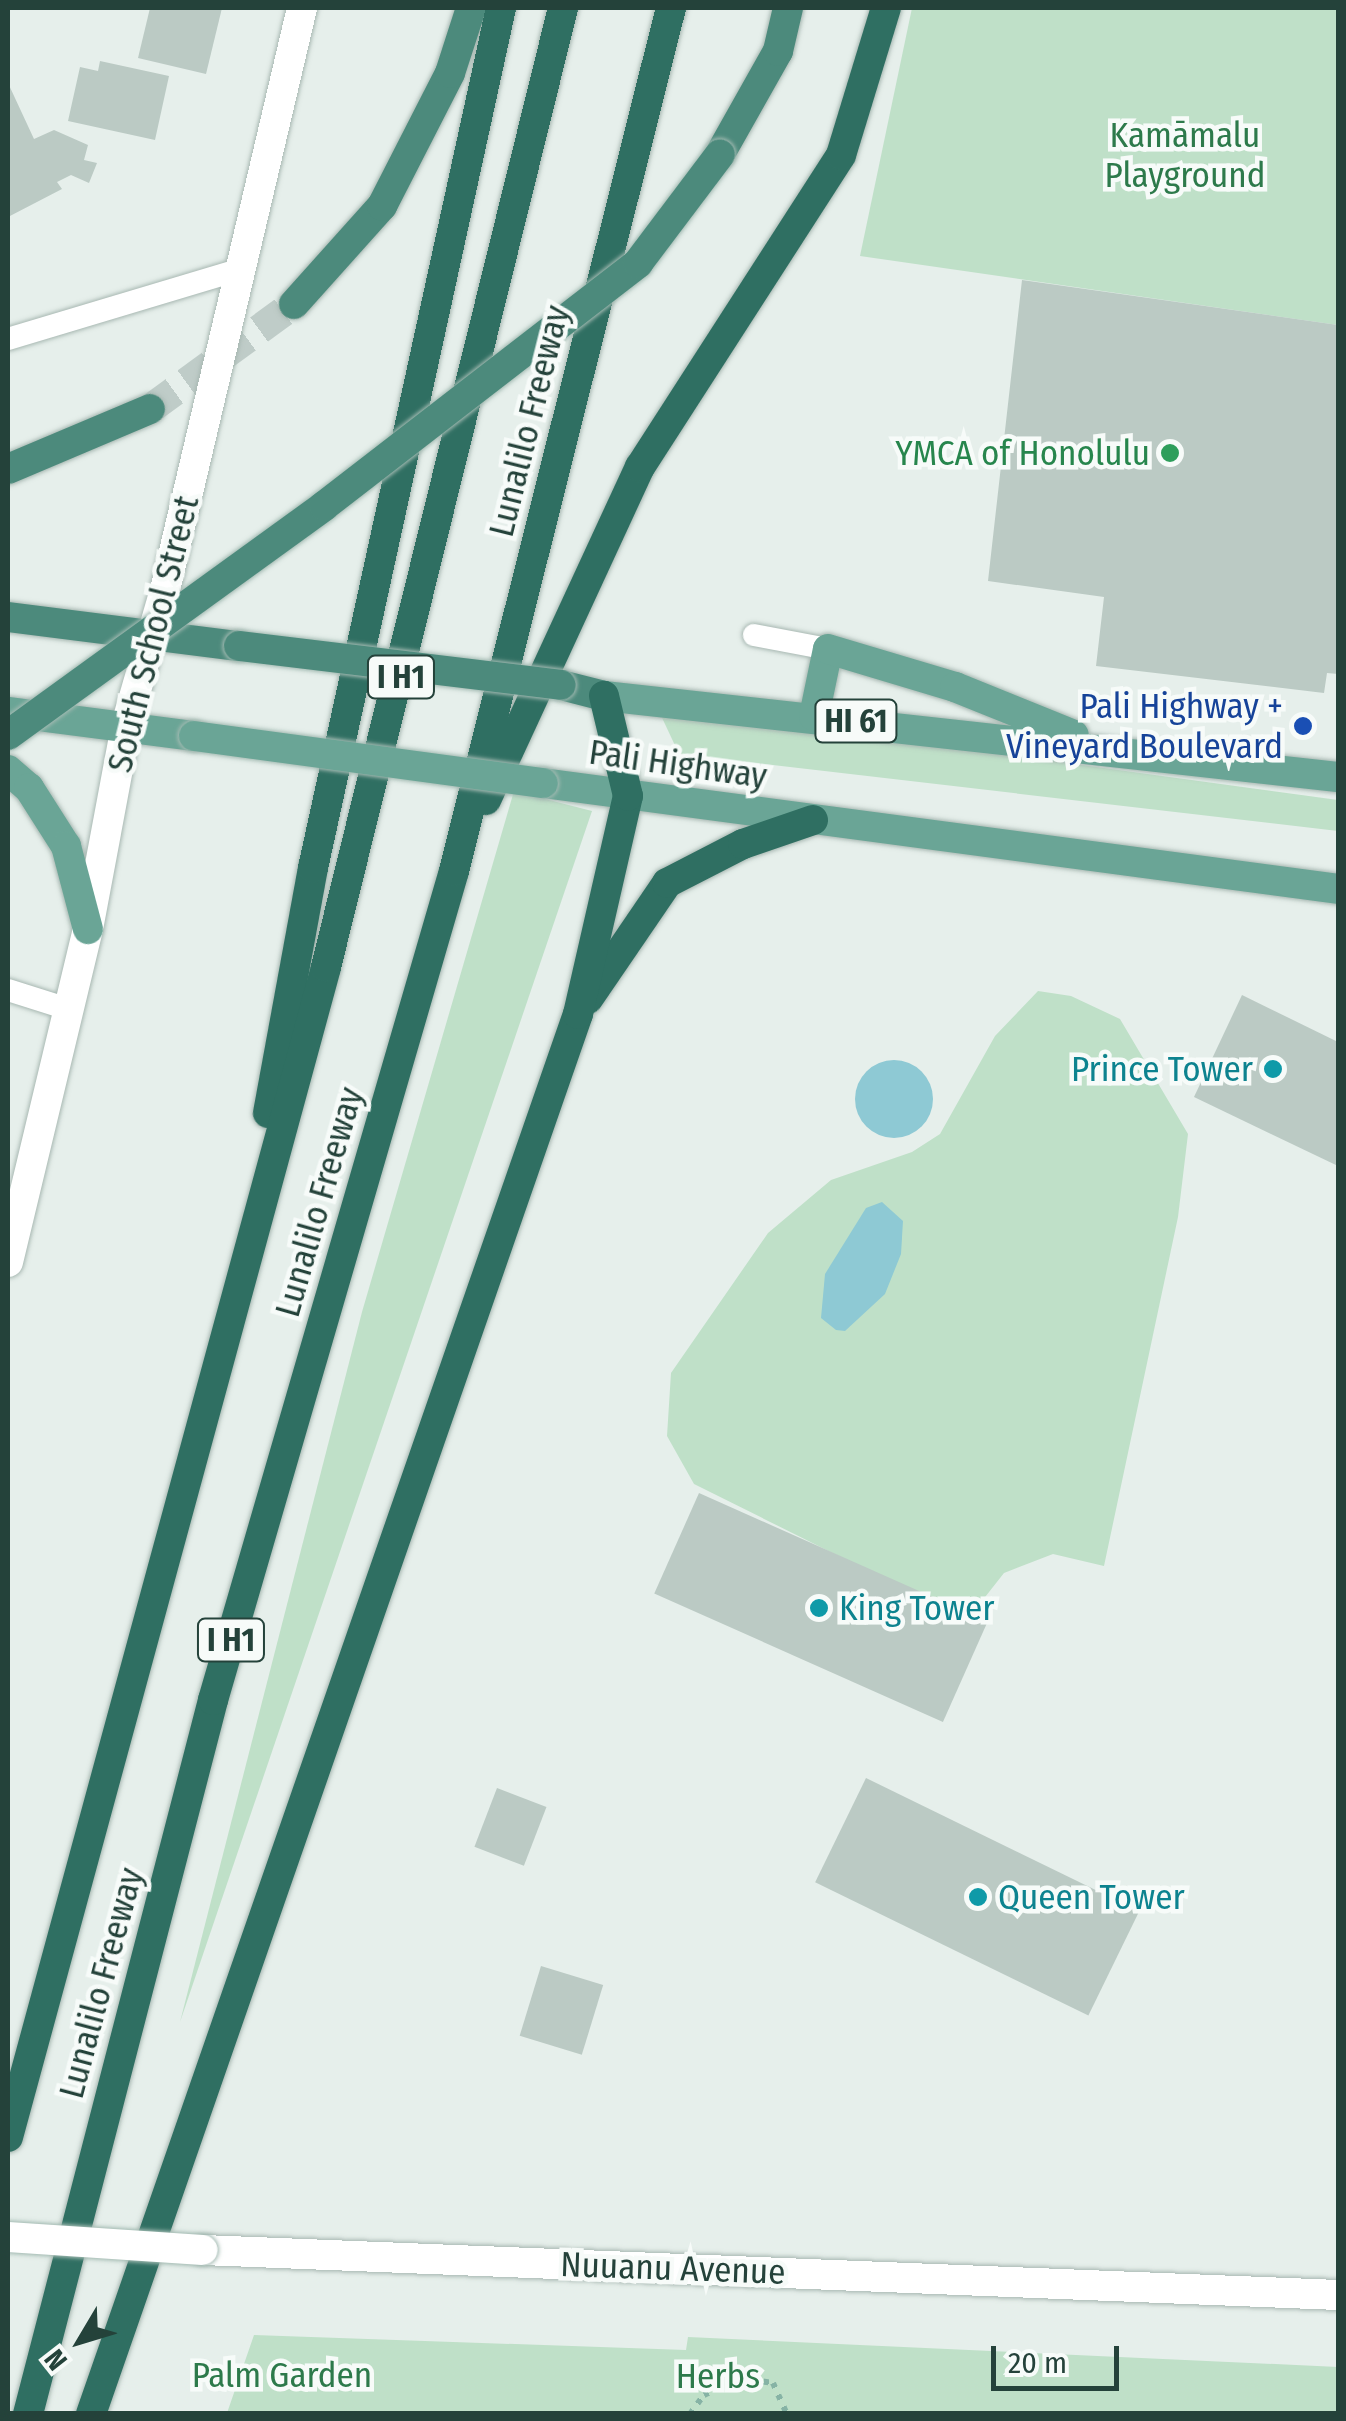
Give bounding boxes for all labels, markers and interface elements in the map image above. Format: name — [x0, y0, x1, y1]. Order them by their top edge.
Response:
park label: Kamāmalu Playground — [1105, 114, 1265, 196]
street label: Lunalilo Freeway — [480, 301, 578, 541]
place label: YMCA of Honolulu — [895, 432, 1150, 474]
marker: YMCA of Honolulu — [1159, 442, 1181, 464]
street label: South School Street — [98, 491, 208, 777]
road number: I H1 — [366, 650, 436, 704]
place label: Pali Highway + Vineyard Boulevard — [1006, 685, 1283, 767]
road number: HI 61 — [814, 694, 898, 748]
marker: Pali Highway + Vineyard Boulevard — [1292, 715, 1314, 737]
street label: Pali Highway — [586, 731, 770, 797]
place label: Prince Tower — [1071, 1048, 1253, 1090]
marker: Prince Tower — [1262, 1058, 1284, 1080]
street label: Lunalilo Freeway — [266, 1082, 372, 1322]
place label: King Tower — [839, 1587, 995, 1629]
marker: King Tower — [808, 1597, 830, 1619]
road number: I H1 — [196, 1613, 266, 1667]
street label: Lunalilo Freeway — [50, 1863, 152, 2103]
place label: Queen Tower — [998, 1876, 1185, 1918]
marker: Queen Tower — [967, 1886, 989, 1908]
street label: Nuuanu Avenue — [560, 2243, 786, 2293]
north arrow — [30, 2291, 130, 2391]
scale bar — [996, 2326, 1124, 2388]
text: N — [38, 2343, 74, 2377]
text: 20 m — [1008, 2345, 1067, 2381]
park label: Palm Garden — [192, 2354, 372, 2396]
park label: Herbs — [676, 2355, 760, 2397]

